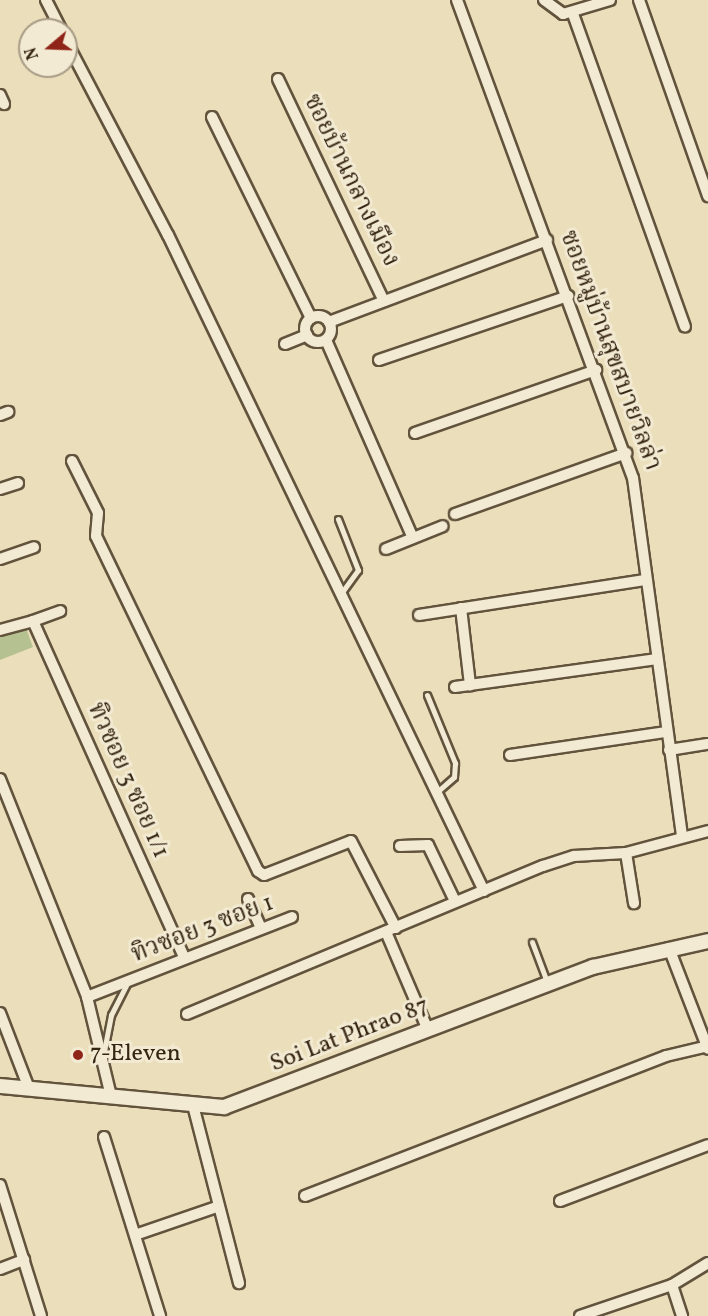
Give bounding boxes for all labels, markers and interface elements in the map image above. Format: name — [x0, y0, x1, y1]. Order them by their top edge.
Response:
north arrow — [18, 18, 78, 78]
text: N — [21, 44, 45, 62]
street label: ซอยบ้านกลางเมือง — [296, 90, 404, 272]
street label: ซอยหมู่บ้านสุขสบายวิลล่า — [552, 227, 666, 475]
street label: ทิวซอย 3 ซอย 1/1 — [80, 699, 174, 863]
street label: ทิวซอย 3 ซอย 1 — [128, 890, 278, 970]
street label: Soi Lat Phrao 87 — [266, 992, 434, 1080]
place label: 7-Eleven — [90, 1041, 181, 1069]
marker: 7-Eleven — [71, 1048, 85, 1062]

